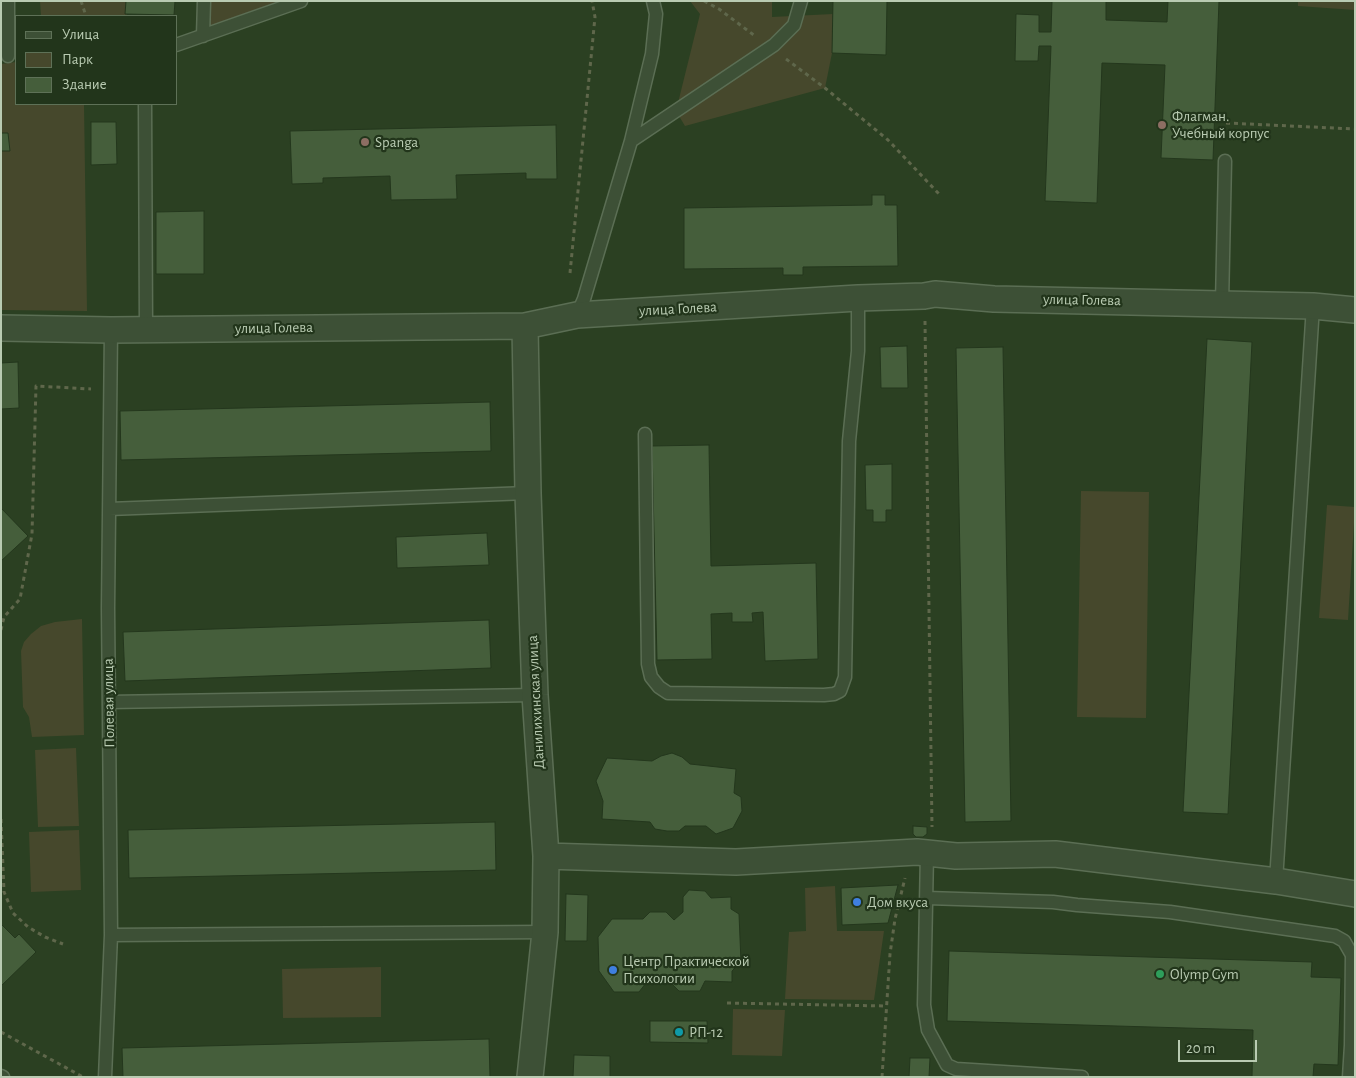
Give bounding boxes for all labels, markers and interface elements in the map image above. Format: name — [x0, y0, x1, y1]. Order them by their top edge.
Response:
legend — [15, 15, 178, 105]
text: Улица — [62, 27, 99, 42]
text: Парк — [62, 52, 93, 67]
text: Здание — [62, 77, 107, 92]
place label: Флагман. Учебный корпус — [1172, 107, 1270, 142]
marker: Флагман. Учебный корпус — [1156, 119, 1168, 131]
place label: Spanga — [375, 133, 418, 151]
marker: Spanga — [359, 136, 371, 148]
street label: улица Голева — [1043, 290, 1121, 310]
street label: улица Голева — [639, 298, 717, 320]
street label: улица Голева — [235, 318, 313, 338]
street label: Данилихинская улица — [524, 635, 548, 769]
street label: Полевая улица — [99, 658, 119, 748]
place label: Дом вкуса — [867, 893, 928, 911]
marker: Дом вкуса — [851, 896, 863, 908]
place label: Центр Практической Психологии — [623, 952, 750, 987]
marker: Центр Практической Психологии — [607, 964, 619, 976]
place label: Olymp Gym — [1170, 965, 1239, 983]
marker: Olymp Gym — [1154, 968, 1166, 980]
place label: РП-12 — [689, 1023, 723, 1041]
marker: РП-12 — [673, 1026, 685, 1038]
scale bar — [1181, 1030, 1260, 1062]
text: 20 m — [1186, 1041, 1215, 1056]

